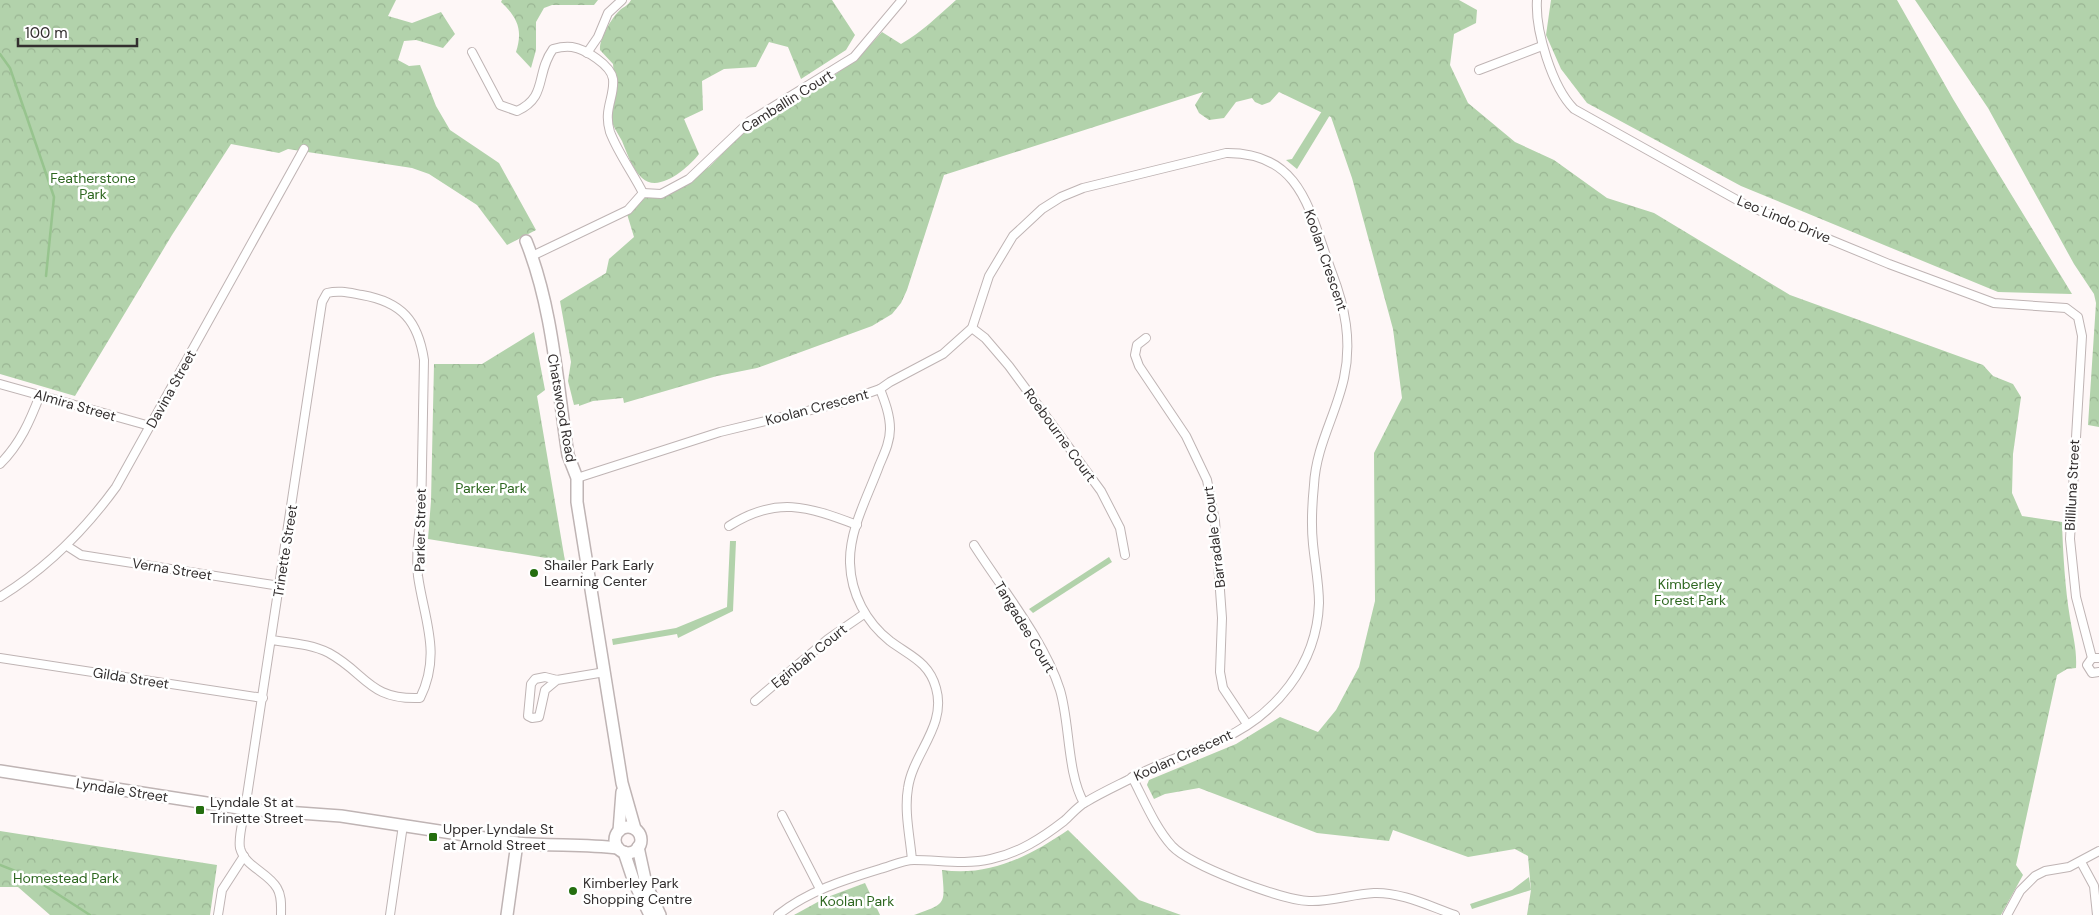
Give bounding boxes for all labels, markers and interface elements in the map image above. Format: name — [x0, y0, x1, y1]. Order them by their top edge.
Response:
scale bar — [18, 15, 136, 47]
text: 100 m — [25, 23, 68, 43]
street label: Camballin Court — [738, 66, 836, 136]
park label: Featherstone Park — [50, 169, 136, 203]
street label: Leo Lindo Drive — [1735, 191, 1833, 247]
street label: Koolan Crescent — [1300, 207, 1352, 313]
street label: Davina Street — [142, 347, 200, 431]
street label: Chatswood Road — [544, 352, 580, 464]
street label: Almira Street — [32, 385, 118, 425]
street label: Koolan Crescent — [763, 385, 871, 429]
street label: Roebourne Court — [1020, 385, 1100, 485]
street label: Billiluna Street — [2061, 439, 2083, 531]
park label: Parker Park — [455, 479, 527, 497]
street label: Barradale Court — [1199, 485, 1229, 589]
street label: Parker Street — [410, 488, 430, 572]
street label: Trinette Street — [269, 503, 301, 599]
street label: Verna Street — [131, 554, 213, 584]
place label: Shailer Park Early Learning Center — [544, 556, 654, 590]
marker: Shailer Park Early Learning Center — [528, 567, 540, 579]
park label: Kimberley Forest Park — [1654, 575, 1726, 609]
street label: Tangadee Court — [991, 578, 1059, 676]
street label: Eginbah Court — [767, 620, 851, 692]
street label: Gilda Street — [92, 663, 170, 693]
street label: Koolan Crescent — [1131, 725, 1235, 785]
street label: Lyndale Street — [75, 774, 169, 806]
place label: Lyndale St at Trinette Street — [210, 793, 303, 827]
marker: Lyndale St at Trinette Street — [194, 804, 206, 816]
place label: Upper Lyndale St at Arnold Street — [443, 820, 554, 854]
marker: Upper Lyndale St at Arnold Street — [427, 831, 439, 843]
park label: Homestead Park — [13, 869, 119, 887]
place label: Kimberley Park Shopping Centre — [583, 874, 692, 908]
marker: Kimberley Park Shopping Centre — [567, 885, 579, 897]
park label: Koolan Park — [820, 892, 894, 910]

